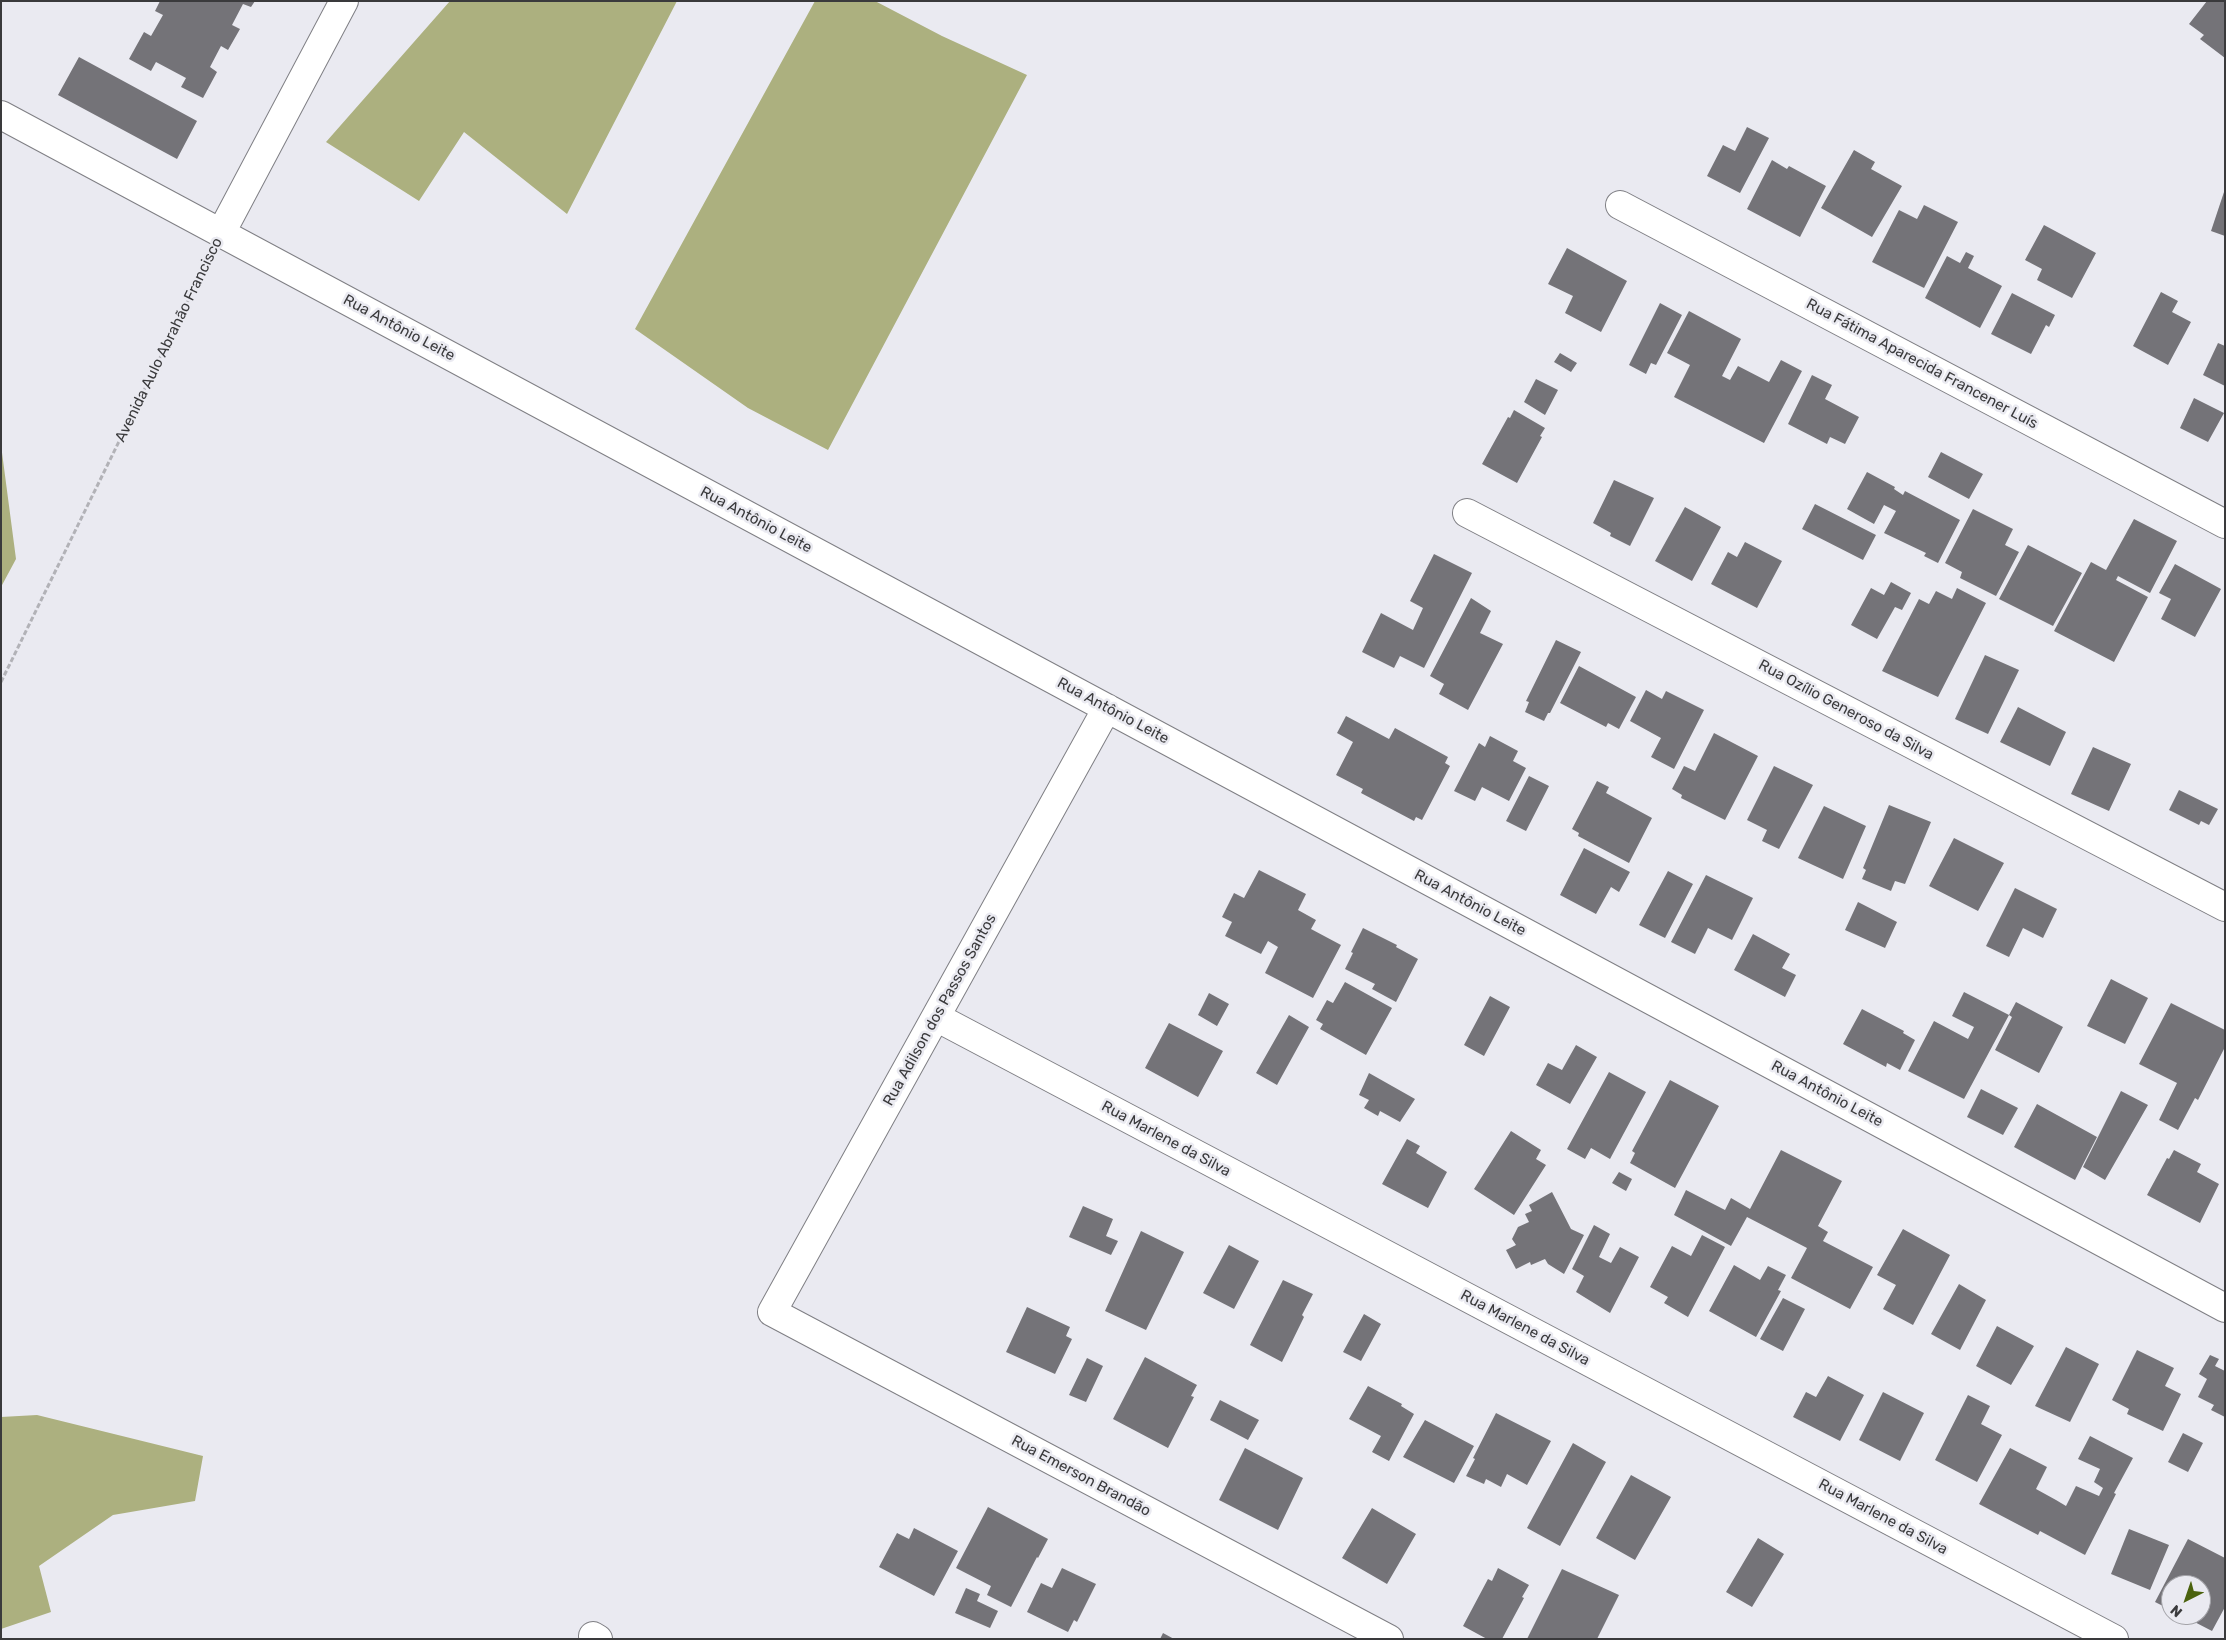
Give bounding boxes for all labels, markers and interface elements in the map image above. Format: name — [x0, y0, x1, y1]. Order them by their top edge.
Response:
street label: Avenida Aulo Abrahão Francisco — [112, 235, 226, 445]
street label: Rua Antônio Leite — [340, 291, 458, 365]
street label: Rua Fátima Aparecida Francener Luís — [1803, 295, 2041, 433]
street label: Rua Antônio Leite — [697, 483, 815, 557]
street label: Rua Ozílio Generoso da Silva — [1755, 656, 1937, 764]
street label: Rua Antônio Leite — [1054, 674, 1172, 748]
street label: Rua Antônio Leite — [1411, 866, 1529, 940]
street label: Rua Adilson dos Passos Santos — [880, 911, 1000, 1109]
street label: Rua Antônio Leite — [1768, 1057, 1886, 1131]
street label: Rua Marlene da Silva — [1098, 1097, 1234, 1181]
street label: Rua Marlene da Silva — [1457, 1286, 1593, 1370]
street label: Rua Emerson Brandão — [1008, 1432, 1154, 1520]
street label: Rua Marlene da Silva — [1815, 1475, 1951, 1559]
north arrow — [2161, 1575, 2211, 1625]
text: N — [2167, 1601, 2186, 1621]

